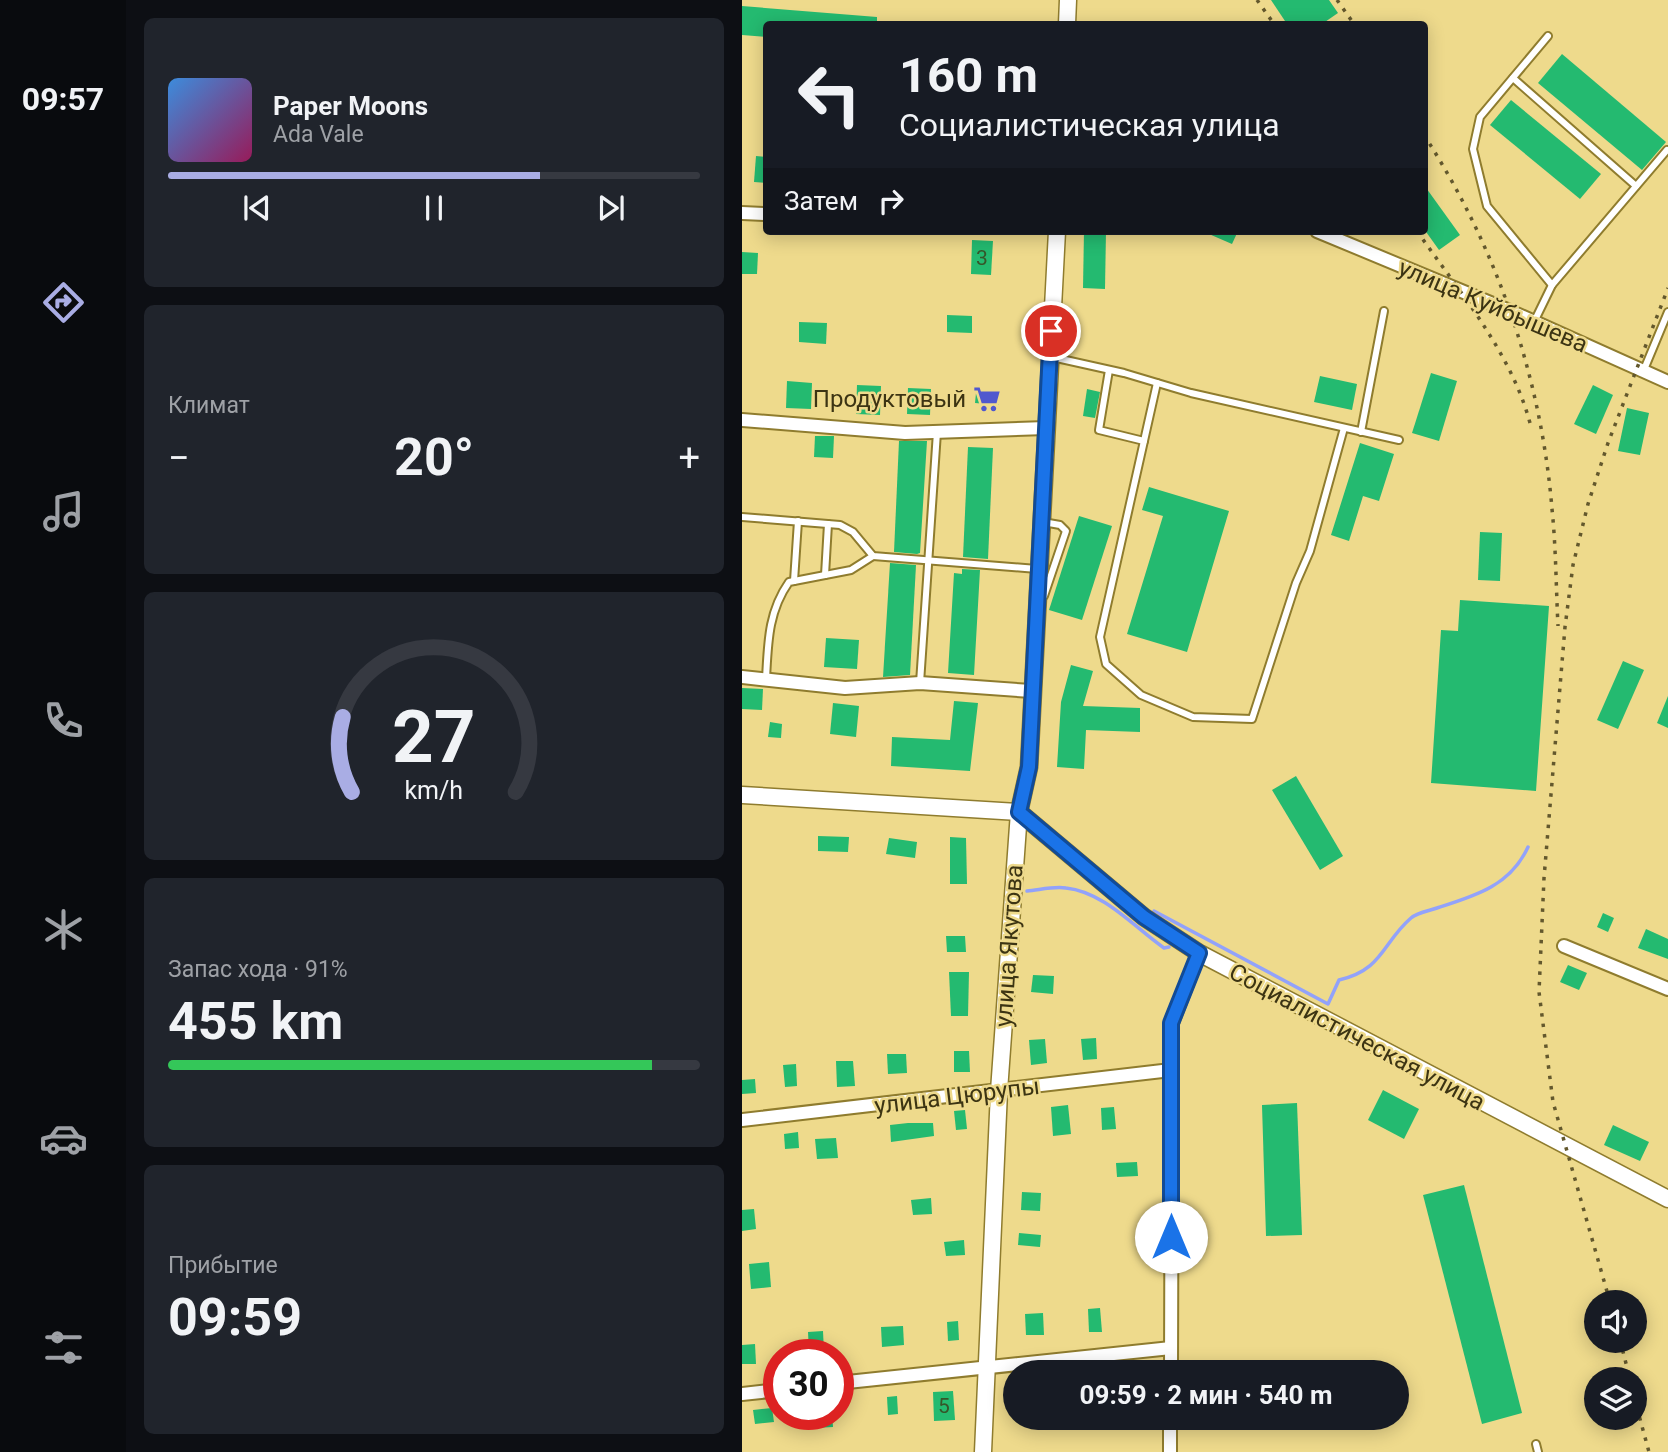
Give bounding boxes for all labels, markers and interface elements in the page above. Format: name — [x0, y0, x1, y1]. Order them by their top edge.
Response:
text: 160 m — [899, 47, 1038, 104]
icon: left — [784, 49, 875, 140]
text: 09:57 — [22, 80, 104, 118]
text: Paper Moons — [273, 91, 428, 121]
text: Социалистическая улица — [899, 106, 1280, 144]
text: Ada Vale — [273, 121, 364, 148]
icon: right — [872, 182, 910, 220]
text: Затем — [784, 186, 858, 216]
icon: previous — [238, 189, 276, 227]
icon: pause — [415, 189, 453, 227]
icon: next — [592, 189, 630, 227]
house number: 3 — [976, 246, 988, 270]
street label: улица Куйбышева — [1394, 253, 1592, 359]
icon: directions — [39, 278, 88, 327]
pin — [1021, 301, 1081, 361]
icon: arrive — [1032, 312, 1070, 350]
supermarket icon: Продуктовый — [972, 384, 1002, 414]
place label: Продуктовый — [813, 385, 966, 413]
text: Климат — [168, 392, 250, 419]
text: 20° — [394, 427, 474, 488]
text: − — [168, 436, 190, 480]
text: + — [678, 436, 700, 480]
icon: music — [39, 487, 88, 536]
text: 27 — [392, 694, 476, 780]
icon: phone — [39, 696, 88, 745]
text: km/h — [405, 776, 463, 805]
street label: улица Якутова — [989, 864, 1029, 1028]
icon: climate — [39, 905, 88, 954]
text: Запас хода · 91% — [168, 956, 348, 983]
street label: Социалистическая улица — [1224, 958, 1490, 1116]
text: 455 km — [168, 991, 343, 1052]
street label: улица Цюрупы — [873, 1072, 1041, 1120]
icon: car — [39, 1114, 88, 1163]
position arrow — [1134, 1200, 1208, 1274]
text: Прибытие — [168, 1252, 278, 1279]
text: 09:59 — [168, 1287, 302, 1348]
map controls — [1584, 1290, 1647, 1430]
button: sound — [1584, 1290, 1647, 1353]
icon: filters — [39, 1323, 88, 1372]
speed limit sign: 30 — [763, 1339, 854, 1430]
button: layers — [1584, 1367, 1647, 1430]
text: 09:59 · 2 мин · 540 m — [1080, 1380, 1332, 1410]
house number: 5 — [938, 1394, 950, 1418]

